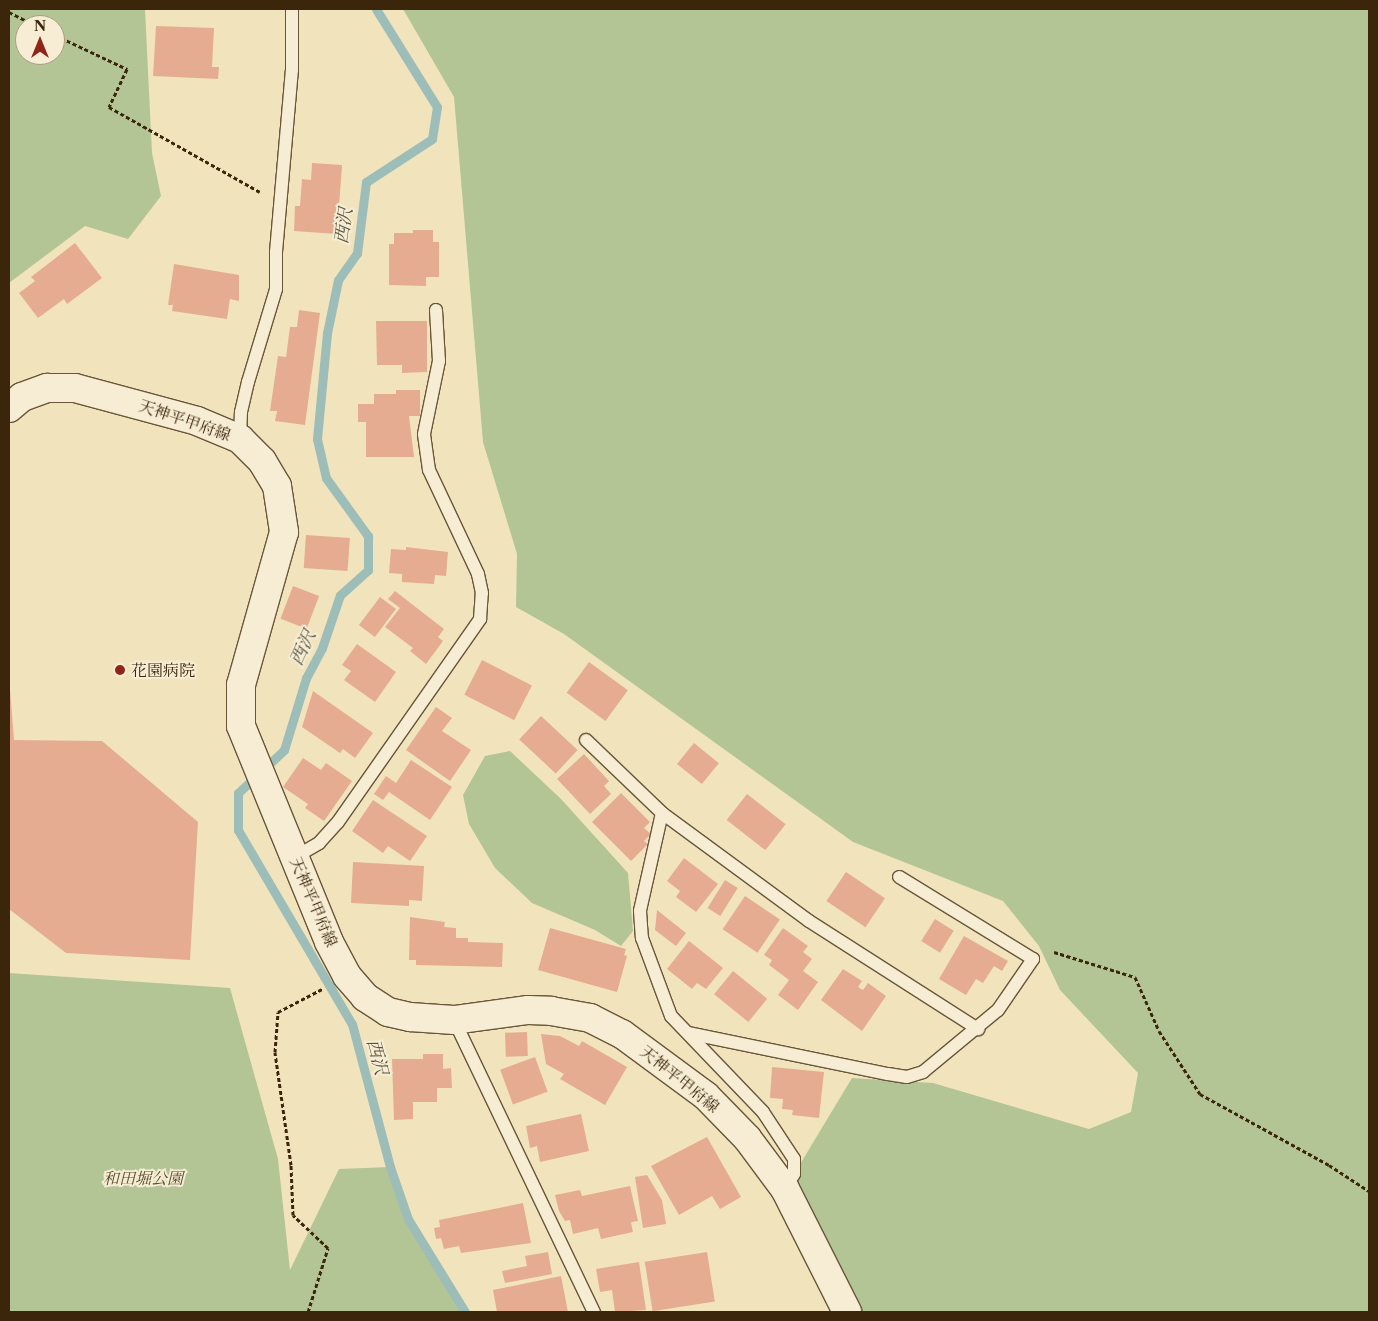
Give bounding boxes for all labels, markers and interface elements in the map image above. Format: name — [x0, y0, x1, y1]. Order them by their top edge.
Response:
north arrow — [15, 15, 65, 65]
text: N — [34, 17, 46, 35]
water label: 西沢 — [331, 207, 357, 245]
street label: 天神平甲府線 — [136, 395, 234, 445]
water label: 西沢 — [286, 627, 320, 669]
place label: 花園病院 — [131, 660, 195, 680]
marker: 花園病院 — [113, 663, 127, 677]
street label: 天神平甲府線 — [286, 854, 342, 950]
water label: 西沢 — [362, 1037, 392, 1077]
street label: 天神平甲府線 — [637, 1041, 723, 1117]
park label: 和田堀公園 — [103, 1168, 183, 1188]

